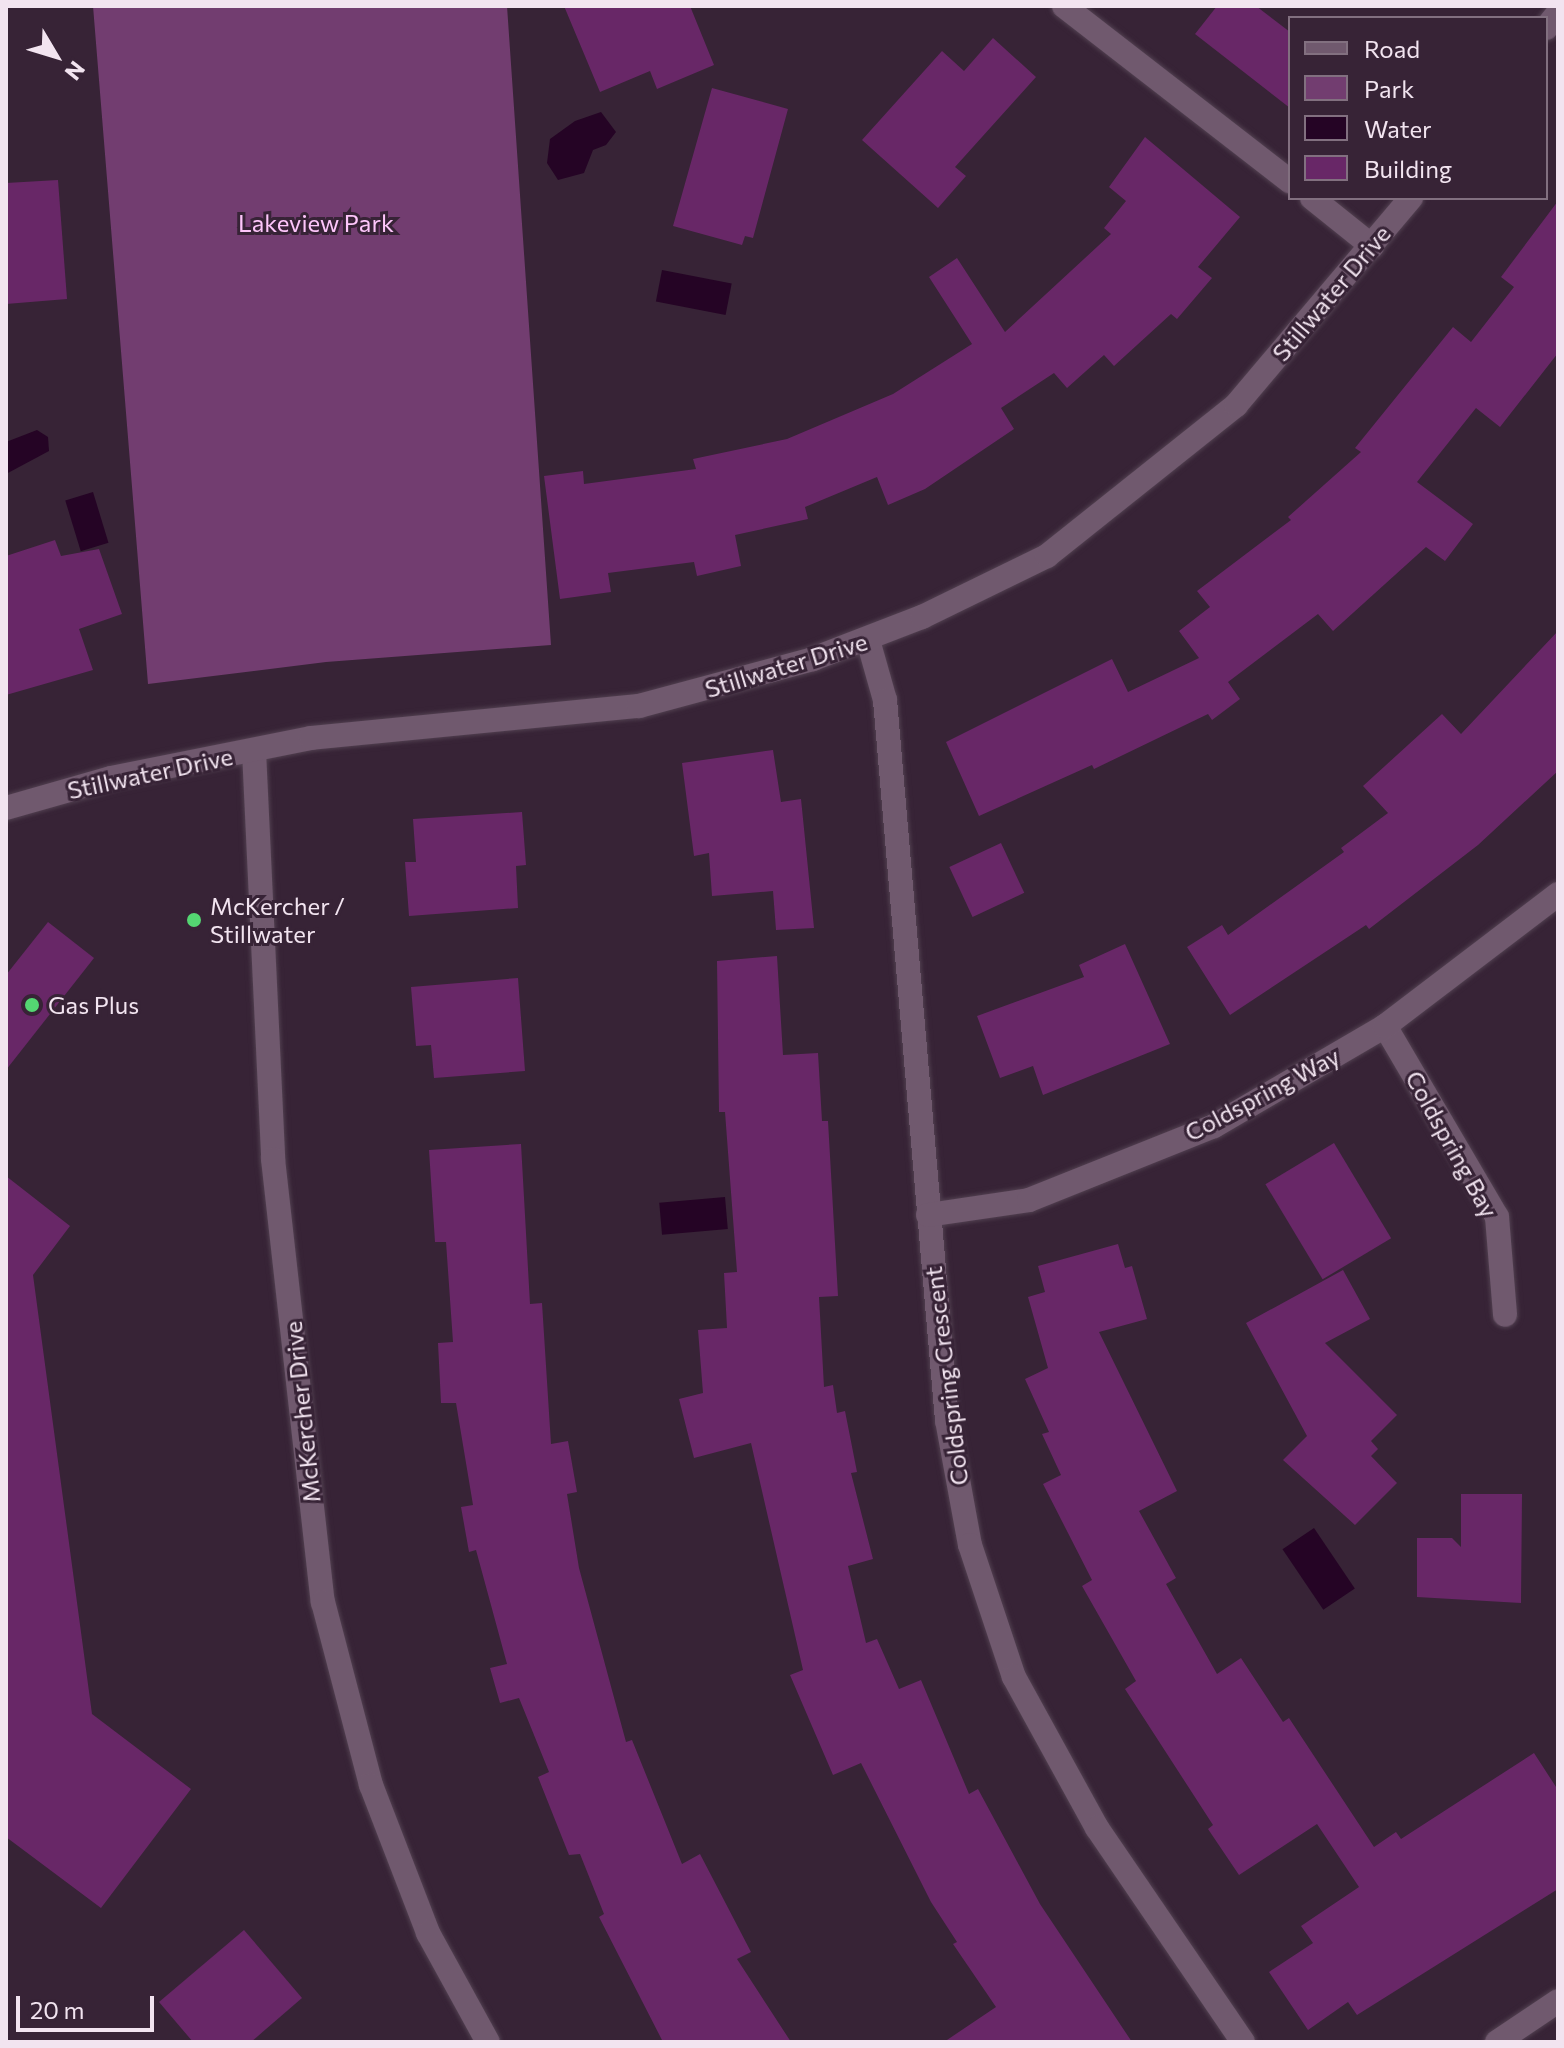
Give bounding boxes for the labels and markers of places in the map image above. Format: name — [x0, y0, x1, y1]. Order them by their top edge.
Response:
place label: McKercher / Stillwater — [210, 892, 345, 948]
marker: McKercher / Stillwater — [185, 911, 203, 929]
place label: Gas Plus — [48, 991, 139, 1019]
marker: Gas Plus — [23, 996, 41, 1014]

